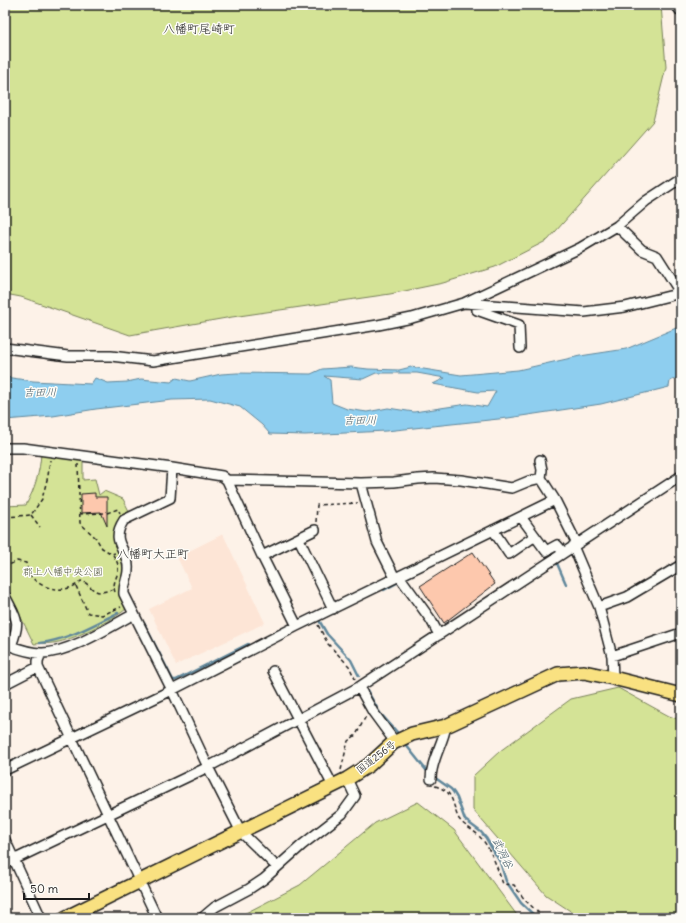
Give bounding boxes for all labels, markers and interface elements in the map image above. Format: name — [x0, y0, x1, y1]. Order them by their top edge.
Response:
district label: 八幡町尾崎町 — [163, 21, 235, 36]
water label: 吉田川 — [24, 385, 57, 399]
water label: 吉田川 — [344, 413, 377, 427]
district label: 八幡町大正町 — [117, 546, 189, 561]
park label: 郡上八幡中央公園 — [23, 565, 103, 578]
street label: 国道256号 — [353, 737, 399, 777]
water label: 武洞谷 — [489, 835, 517, 872]
scale bar — [24, 875, 89, 901]
text: 50 m — [30, 881, 59, 896]

